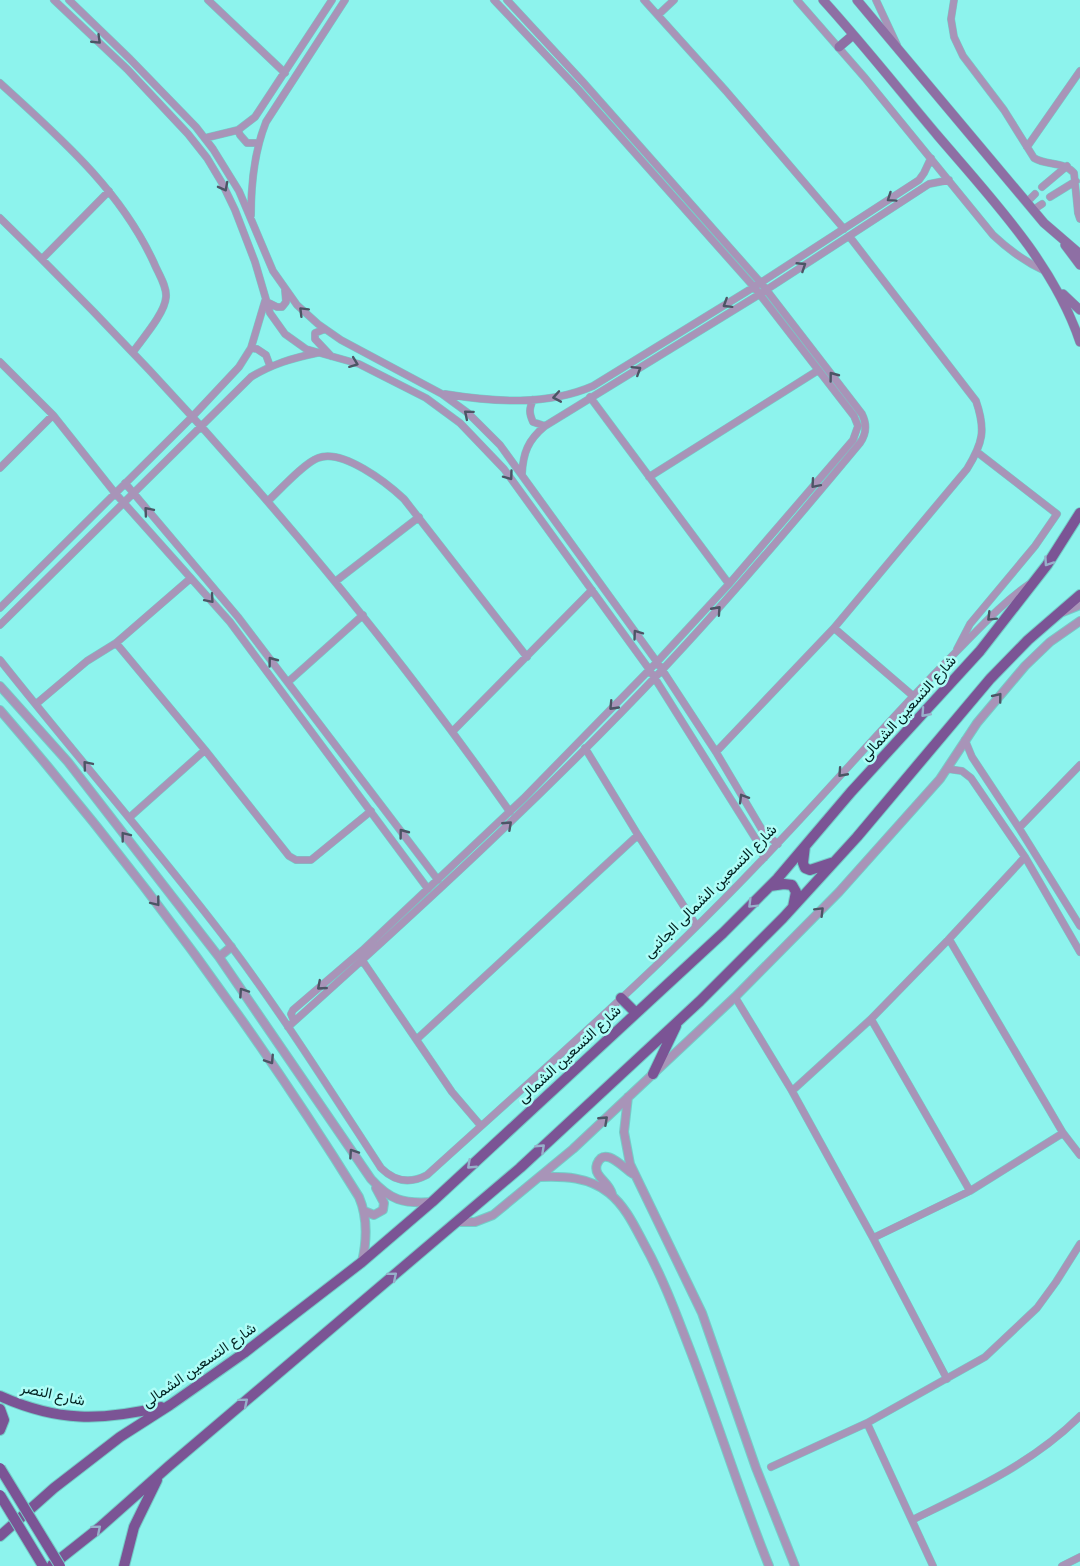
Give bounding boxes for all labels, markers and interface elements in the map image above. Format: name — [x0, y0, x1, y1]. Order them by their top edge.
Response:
one-way arrow — [89, 33, 100, 44]
one-way arrow — [217, 180, 228, 191]
one-way arrow — [887, 191, 898, 202]
one-way arrow — [796, 263, 807, 274]
one-way arrow — [723, 296, 733, 308]
one-way arrow — [300, 307, 311, 318]
one-way arrow — [348, 356, 359, 369]
one-way arrow — [631, 366, 641, 378]
one-way arrow — [829, 371, 840, 382]
one-way arrow — [553, 390, 563, 403]
one-way arrow — [464, 410, 475, 421]
one-way arrow — [502, 470, 513, 481]
one-way arrow — [811, 477, 822, 488]
one-way arrow — [144, 507, 155, 518]
one-way arrow — [1044, 556, 1056, 566]
one-way arrow — [203, 592, 214, 603]
one-way arrow — [710, 607, 721, 617]
one-way arrow — [987, 609, 998, 620]
one-way arrow — [633, 630, 644, 641]
street label: شارع التسعين الشمالى — [855, 651, 962, 766]
one-way arrow — [268, 657, 279, 668]
one-way arrow — [990, 693, 1001, 704]
one-way arrow — [610, 699, 621, 710]
one-way arrow — [921, 706, 932, 716]
one-way arrow — [83, 761, 94, 772]
one-way arrow — [838, 766, 849, 777]
one-way arrow — [739, 794, 751, 804]
street label: شارع التسعين الشمالى الجانبى — [639, 820, 782, 963]
one-way arrow — [500, 822, 511, 833]
one-way arrow — [399, 829, 410, 840]
one-way arrow — [122, 832, 133, 843]
one-way arrow — [148, 896, 159, 907]
one-way arrow — [748, 897, 758, 908]
one-way arrow — [812, 908, 823, 919]
one-way arrow — [317, 979, 328, 990]
one-way arrow — [239, 988, 250, 999]
street label: شارع التسعين الشمالى — [513, 1000, 626, 1108]
one-way arrow — [263, 1053, 274, 1064]
one-way arrow — [598, 1116, 608, 1127]
one-way arrow — [534, 1145, 545, 1156]
one-way arrow — [349, 1148, 360, 1159]
one-way arrow — [467, 1158, 478, 1169]
one-way arrow — [386, 1272, 397, 1283]
street label: شارع التسعين الشمالى — [138, 1318, 261, 1413]
street label: شارع النصر — [18, 1377, 87, 1412]
one-way arrow — [237, 1398, 248, 1409]
one-way arrow — [90, 1526, 101, 1537]

